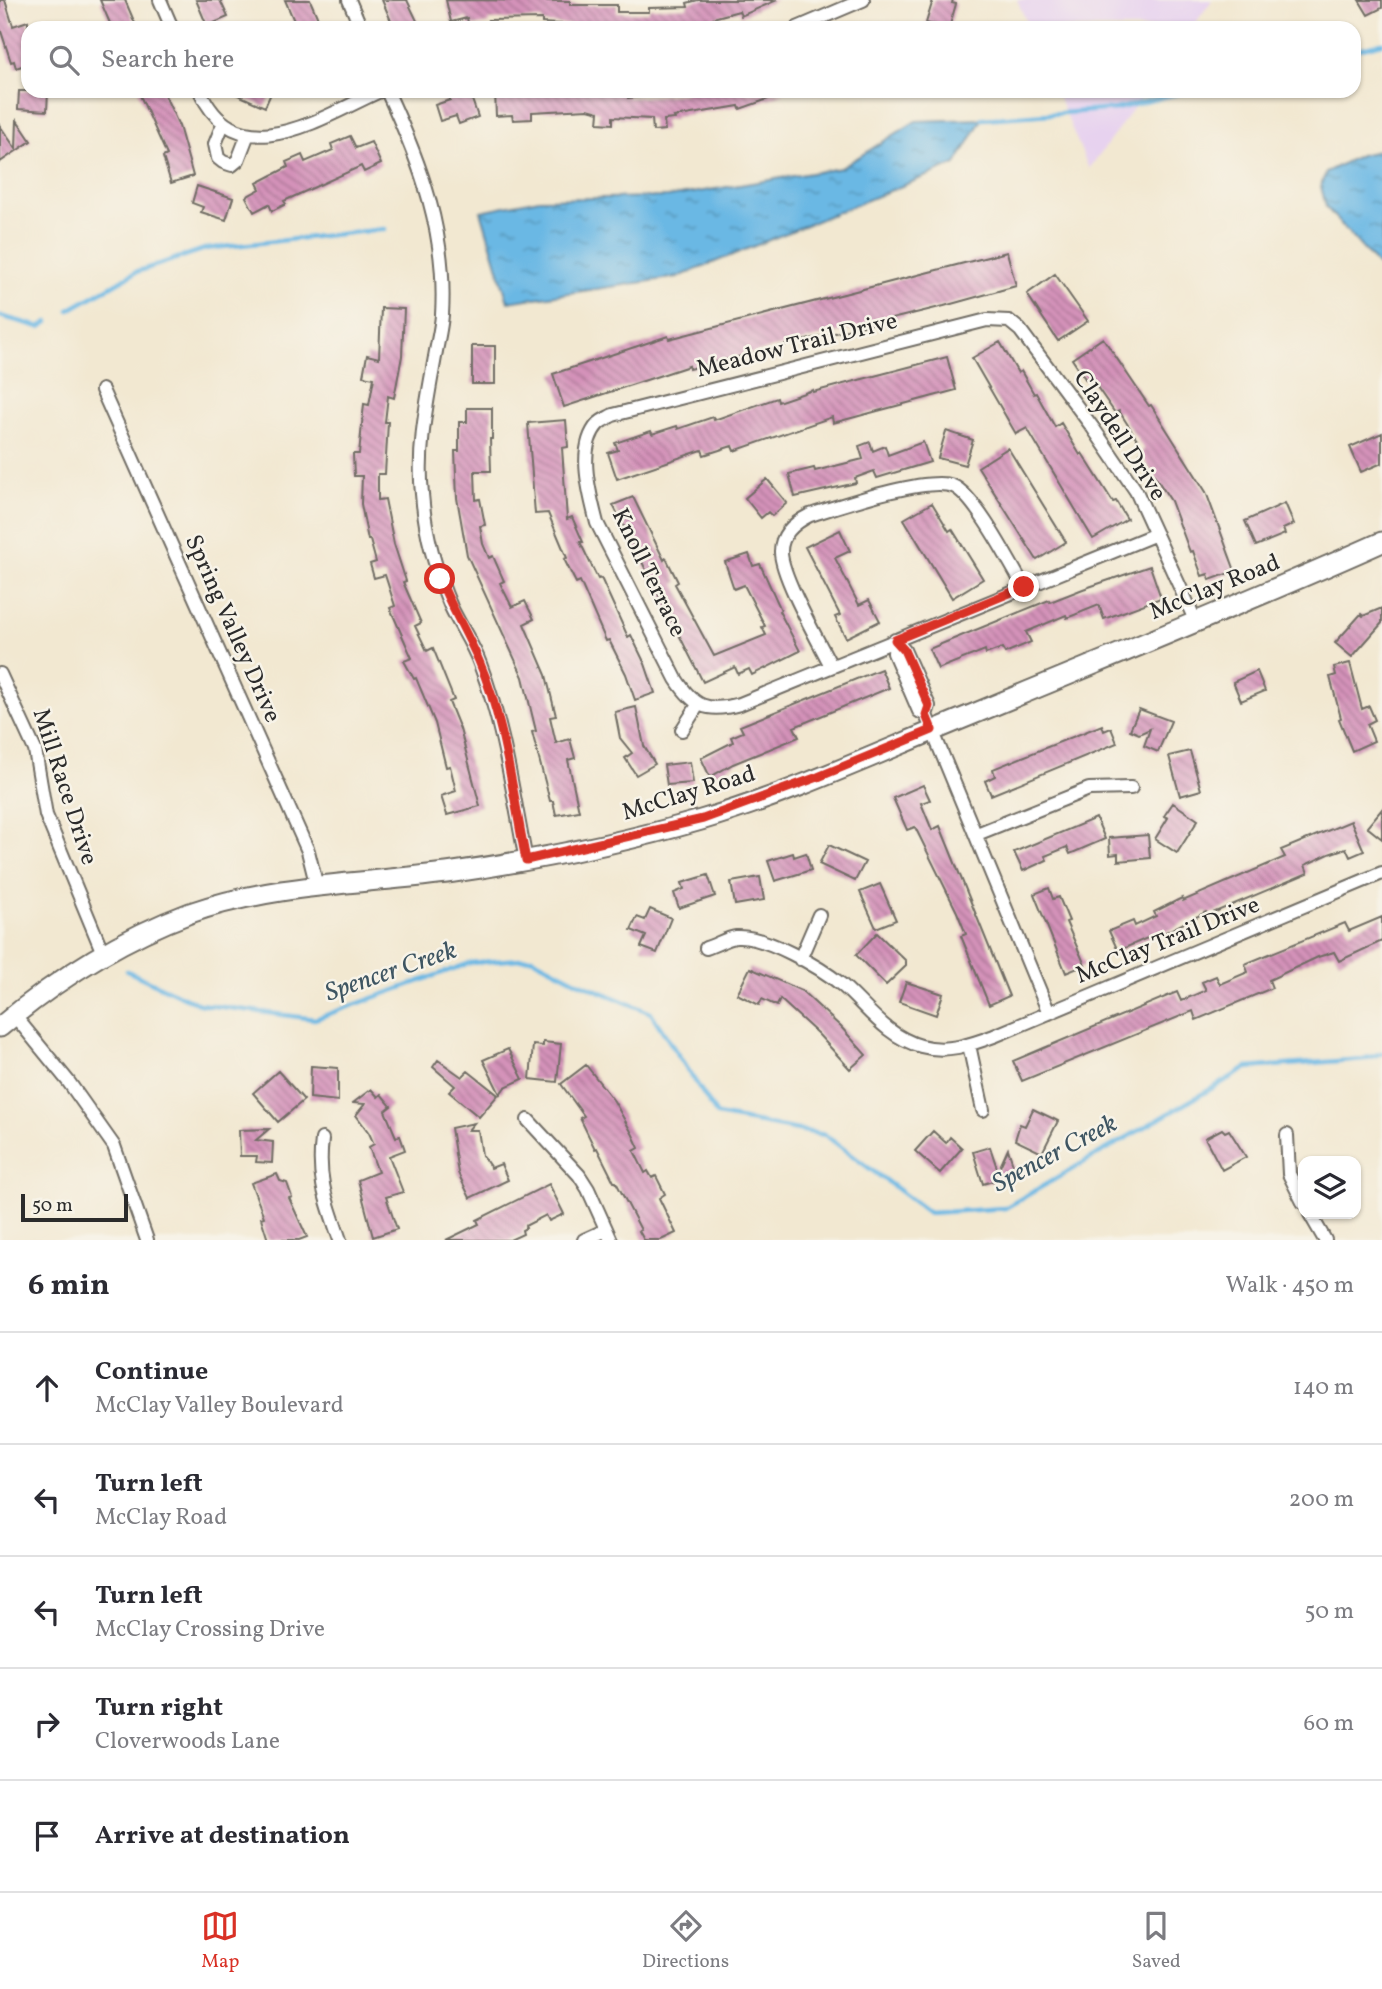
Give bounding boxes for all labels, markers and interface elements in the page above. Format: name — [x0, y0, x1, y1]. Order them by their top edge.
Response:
search box — [21, 21, 1361, 98]
icon: search — [45, 41, 83, 79]
text: Search here — [101, 42, 234, 78]
street label: Meadow Trail Drive — [693, 305, 901, 387]
street label: Claydell Drive — [1064, 364, 1174, 508]
street label: Knoll Terrace — [602, 503, 694, 643]
street label: Spring Valley Drive — [175, 530, 289, 728]
street label: McClay Road — [1145, 546, 1285, 630]
route start — [424, 563, 455, 594]
route end — [1008, 571, 1039, 602]
street label: Mill Race Drive — [23, 704, 105, 870]
street label: McClay Road — [618, 758, 760, 830]
street label: McClay Trail Drive — [1071, 889, 1265, 993]
water label: Spencer Creek — [320, 933, 462, 1011]
water label: Spencer Creek — [986, 1106, 1124, 1202]
map controls — [1298, 1156, 1361, 1219]
button: layers — [1298, 1156, 1361, 1219]
scale bar — [21, 1191, 128, 1223]
text: 50 m — [32, 1193, 73, 1219]
text: 6 min — [28, 1265, 110, 1307]
text: Walk · 450 m — [1226, 1270, 1354, 1302]
text: Continue — [95, 1354, 208, 1390]
icon: ahead — [28, 1369, 66, 1407]
text: 140 m — [1293, 1372, 1354, 1404]
text: McClay Valley Boulevard — [95, 1390, 344, 1422]
text: Turn left — [95, 1466, 203, 1502]
icon: left — [28, 1481, 66, 1519]
text: 200 m — [1289, 1484, 1354, 1516]
text: McClay Road — [95, 1502, 227, 1534]
text: Turn left — [95, 1578, 203, 1614]
icon: left — [28, 1593, 66, 1631]
text: 50 m — [1305, 1596, 1354, 1628]
text: McClay Crossing Drive — [95, 1614, 325, 1646]
text: Turn right — [95, 1690, 223, 1726]
icon: right — [28, 1705, 66, 1743]
text: 60 m — [1304, 1708, 1354, 1740]
text: Cloverwoods Lane — [95, 1726, 280, 1758]
icon: arrive — [28, 1817, 66, 1855]
text: Arrive at destination — [95, 1818, 350, 1854]
tab: Map — [201, 1907, 239, 1975]
tab: Directions — [642, 1907, 729, 1975]
tab: Saved — [1132, 1907, 1181, 1975]

